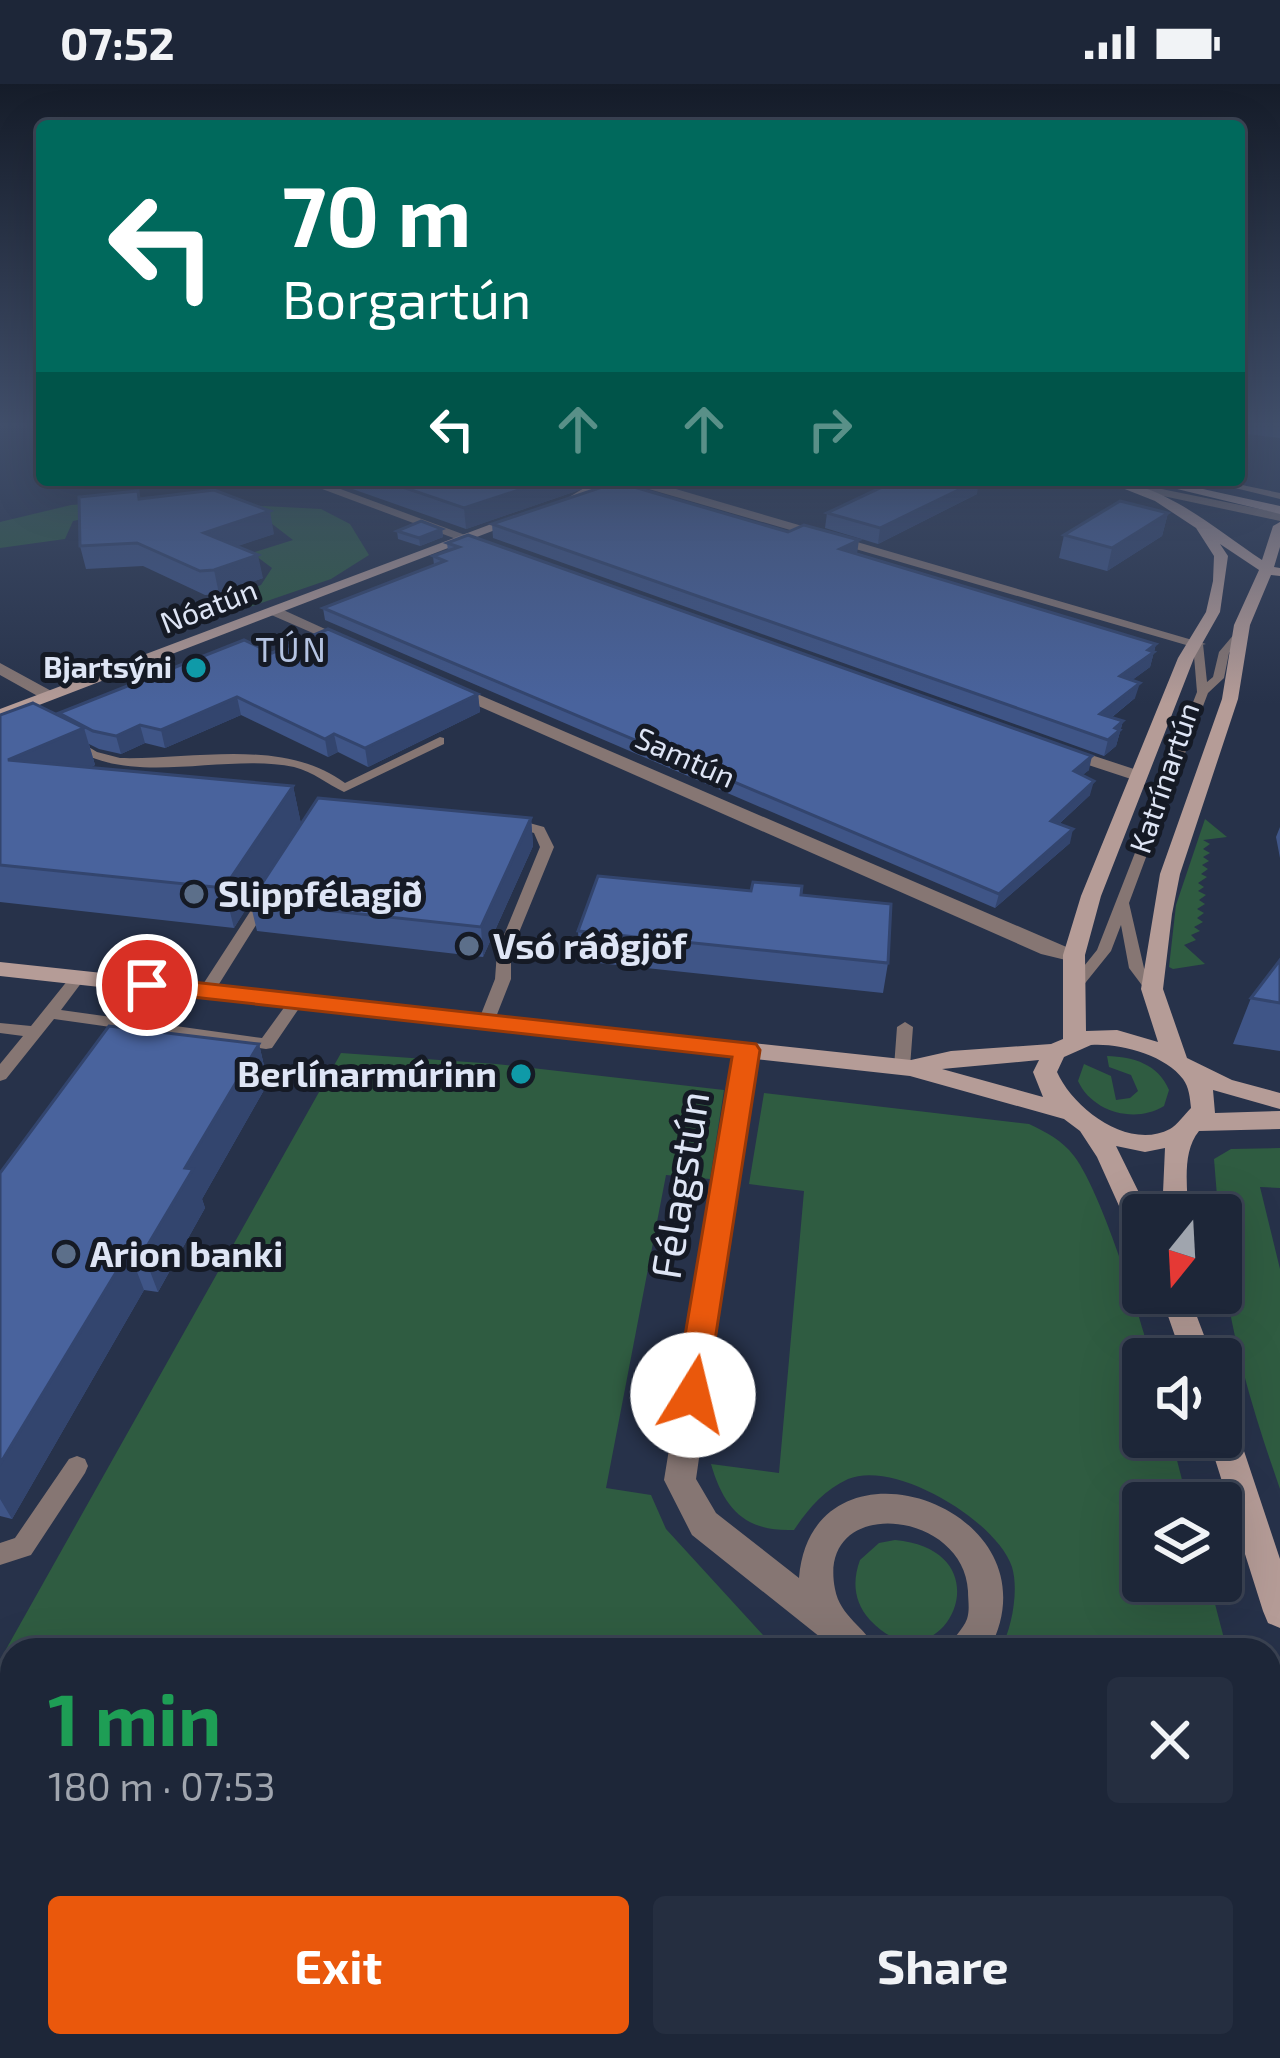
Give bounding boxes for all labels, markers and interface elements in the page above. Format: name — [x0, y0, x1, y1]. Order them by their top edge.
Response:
text: 07:52 — [60, 15, 175, 69]
text: 70 m — [282, 163, 472, 264]
icon: left — [84, 168, 240, 324]
text: Borgartún — [282, 265, 531, 330]
icon: left — [419, 396, 485, 462]
icon: ahead — [545, 396, 611, 462]
icon: ahead — [671, 396, 737, 462]
icon: right — [797, 396, 863, 462]
street label: Nóatún — [155, 570, 262, 640]
district label: TÚN — [255, 629, 329, 669]
place label: Bjartsýni — [43, 648, 172, 685]
marker: Bjartsýni — [183, 655, 209, 681]
street label: Katrínartún — [1121, 697, 1206, 857]
street label: Samtún — [630, 718, 741, 794]
place label: Slippfélagið — [218, 871, 423, 914]
marker: Slippfélagið — [181, 881, 207, 907]
place label: Vsó ráðgjöf — [493, 923, 688, 966]
marker: Vsó ráðgjöf — [456, 933, 482, 959]
pin — [96, 934, 198, 1036]
icon: arrive — [114, 952, 180, 1018]
place label: Berlínarmúrinn — [237, 1051, 497, 1094]
marker: Berlínarmúrinn — [508, 1061, 534, 1087]
street label: Félagstún — [639, 1087, 718, 1282]
north arrow — [1122, 1194, 1242, 1314]
map controls — [1122, 1194, 1242, 1602]
place label: Arion banki — [90, 1231, 283, 1274]
marker: Arion banki — [53, 1241, 79, 1267]
position arrow — [630, 1332, 756, 1458]
button: sound — [1122, 1338, 1242, 1458]
button: layers — [1122, 1482, 1242, 1602]
text: 1 min — [48, 1674, 221, 1760]
button: close — [1107, 1677, 1233, 1803]
text: 180 m · 07:53 — [48, 1762, 275, 1809]
button: Exit — [48, 1896, 629, 2034]
button: Share — [653, 1896, 1233, 2034]

